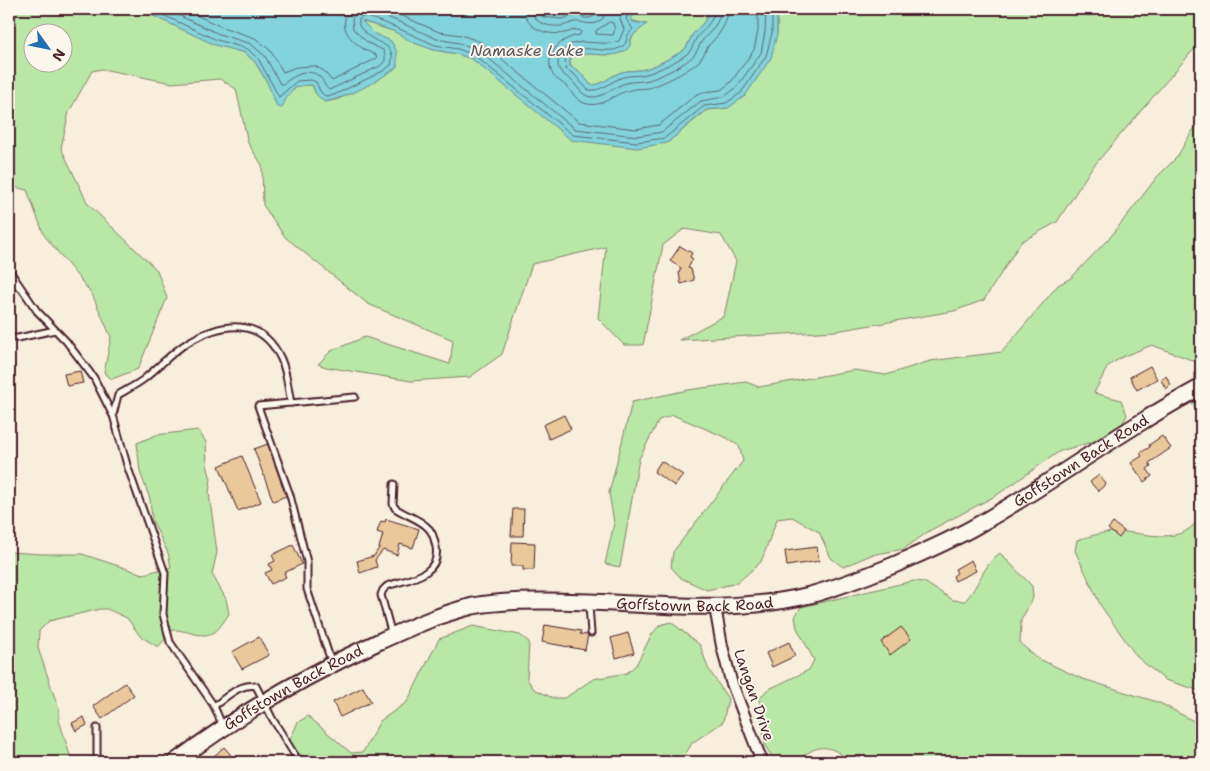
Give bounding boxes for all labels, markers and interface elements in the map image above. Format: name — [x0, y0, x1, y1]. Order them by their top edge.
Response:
north arrow — [22, 22, 72, 72]
water label: Namaske Lake — [470, 40, 584, 61]
text: N — [48, 46, 69, 65]
street label: Goffstown Back Road — [1010, 410, 1153, 511]
street label: Goffstown Back Road — [616, 592, 775, 616]
street label: Goffstown Back Road — [220, 640, 367, 735]
street label: Langan Drive — [729, 646, 779, 744]

